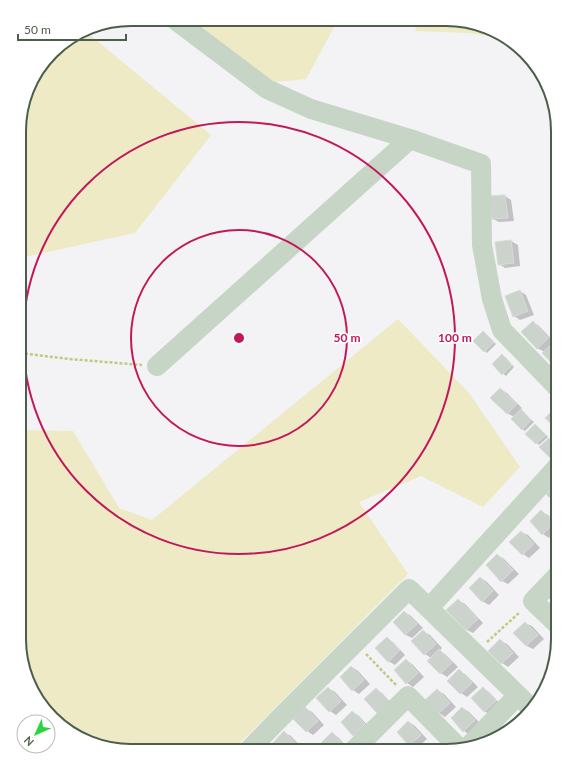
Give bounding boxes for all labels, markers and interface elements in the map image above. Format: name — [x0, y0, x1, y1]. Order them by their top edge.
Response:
scale bar — [18, 16, 126, 42]
text: 50 m — [24, 22, 51, 37]
text: 50 m — [334, 330, 360, 345]
text: 100 m — [438, 330, 472, 345]
centre of rings — [232, 331, 246, 345]
north arrow — [16, 714, 56, 754]
text: N — [21, 734, 36, 749]

